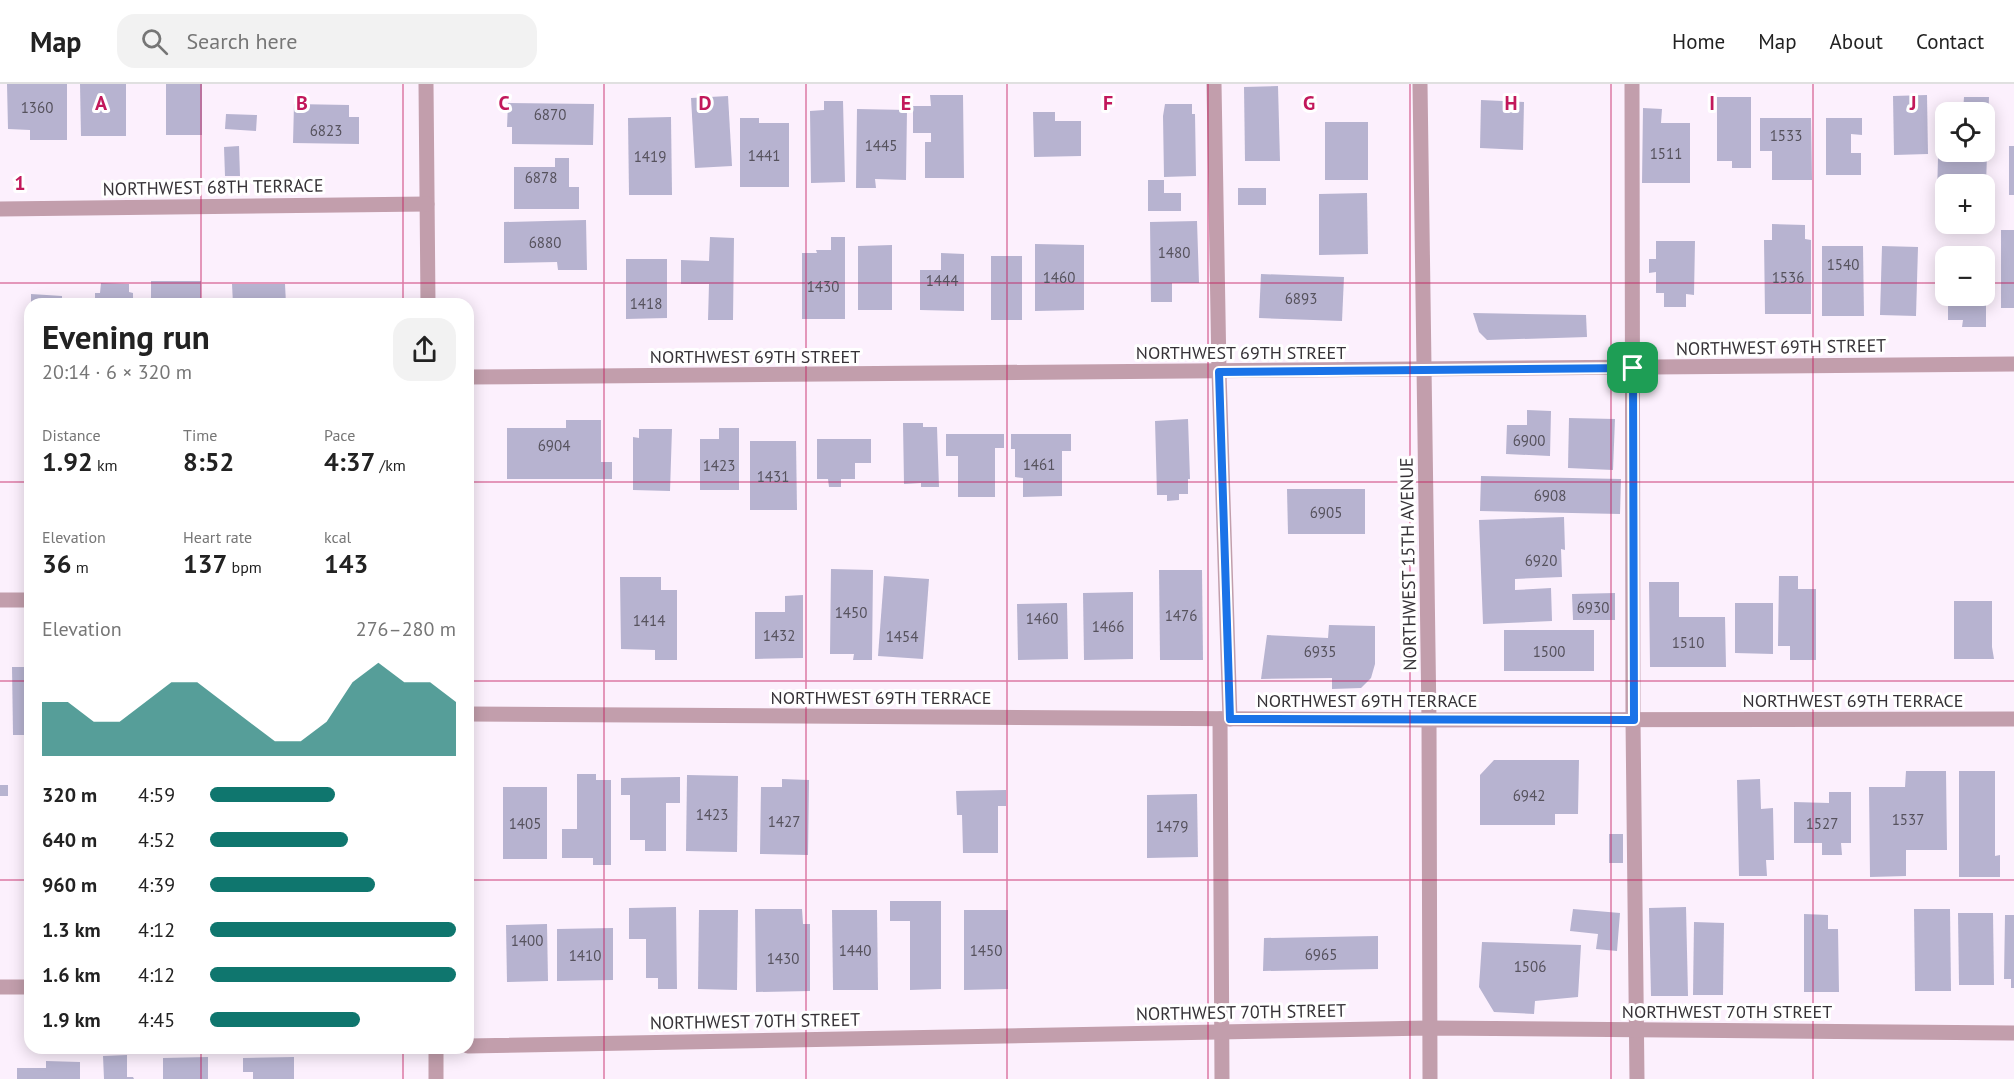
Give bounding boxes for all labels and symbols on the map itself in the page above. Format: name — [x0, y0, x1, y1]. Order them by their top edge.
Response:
text: A — [95, 90, 108, 116]
text: B — [296, 90, 308, 116]
text: C — [498, 90, 510, 116]
text: D — [699, 90, 712, 116]
text: E — [901, 90, 911, 116]
text: F — [1103, 90, 1113, 116]
text: G — [1303, 90, 1315, 116]
text: H — [1504, 90, 1518, 116]
text: I — [1709, 90, 1715, 116]
text: J — [1909, 90, 1916, 116]
house number: 1360 — [21, 98, 53, 117]
house number: 6870 — [534, 105, 566, 124]
house number: 6823 — [310, 121, 342, 140]
house number: 1533 — [1770, 126, 1802, 145]
house number: 1445 — [865, 136, 897, 155]
house number: 1511 — [1650, 144, 1682, 163]
house number: 1441 — [748, 146, 780, 165]
house number: 1419 — [634, 147, 666, 166]
house number: 6878 — [525, 168, 557, 187]
text: 1 — [14, 170, 26, 196]
street label: NORTHWEST 68TH TERRACE — [102, 174, 324, 200]
house number: 6880 — [529, 233, 561, 252]
house number: 1480 — [1158, 243, 1190, 262]
house number: 1540 — [1827, 255, 1859, 274]
house number: 1460 — [1043, 268, 1075, 287]
house number: 1536 — [1772, 268, 1804, 287]
house number: 1444 — [926, 271, 958, 290]
house number: 1430 — [807, 277, 839, 296]
house number: 6893 — [1285, 289, 1317, 308]
house number: 1418 — [630, 294, 662, 313]
street label: NORTHWEST 69TH STREET — [1676, 334, 1886, 360]
street label: NORTHWEST 69TH STREET — [1136, 341, 1346, 364]
pin — [1607, 342, 1658, 393]
street label: NORTHWEST 69TH STREET — [650, 345, 860, 368]
house number: 6900 — [1513, 431, 1545, 450]
house number: 6904 — [538, 436, 570, 455]
house number: 1461 — [1023, 455, 1055, 474]
house number: 1423 — [703, 456, 735, 475]
street label: NORTHWEST 15TH AVENUE — [1395, 457, 1421, 671]
house number: 1431 — [757, 467, 789, 486]
house number: 6908 — [1534, 486, 1566, 505]
house number: 6905 — [1310, 503, 1342, 522]
house number: 6920 — [1525, 551, 1557, 570]
house number: 6930 — [1577, 598, 1609, 617]
house number: 1450 — [835, 603, 867, 622]
house number: 1476 — [1165, 606, 1197, 625]
house number: 1460 — [1026, 609, 1058, 628]
house number: 1414 — [633, 611, 665, 630]
house number: 1466 — [1092, 617, 1124, 636]
house number: 1432 — [763, 626, 795, 645]
house number: 1454 — [886, 627, 918, 646]
house number: 1510 — [1672, 633, 1704, 652]
house number: 6935 — [1304, 642, 1336, 661]
house number: 1500 — [1533, 642, 1565, 661]
street label: NORTHWEST 69TH TERRACE — [771, 686, 991, 709]
street label: NORTHWEST 69TH TERRACE — [1257, 689, 1477, 712]
street label: NORTHWEST 69TH TERRACE — [1743, 689, 1963, 712]
house number: 6942 — [1513, 786, 1545, 805]
house number: 1423 — [696, 805, 728, 824]
house number: 1537 — [1892, 810, 1924, 829]
house number: 1427 — [768, 812, 800, 831]
house number: 1405 — [509, 814, 541, 833]
house number: 1527 — [1806, 814, 1838, 833]
house number: 1479 — [1156, 817, 1188, 836]
house number: 1400 — [511, 931, 543, 950]
house number: 1440 — [839, 941, 871, 960]
house number: 1450 — [970, 941, 1002, 960]
house number: 6965 — [1305, 945, 1337, 964]
house number: 1410 — [569, 946, 601, 965]
house number: 1430 — [767, 949, 799, 968]
house number: 1506 — [1514, 957, 1546, 976]
street label: NORTHWEST 70TH STREET — [1136, 999, 1346, 1025]
street label: NORTHWEST 70TH STREET — [1622, 1000, 1832, 1023]
street label: NORTHWEST 70TH STREET — [650, 1008, 860, 1034]

